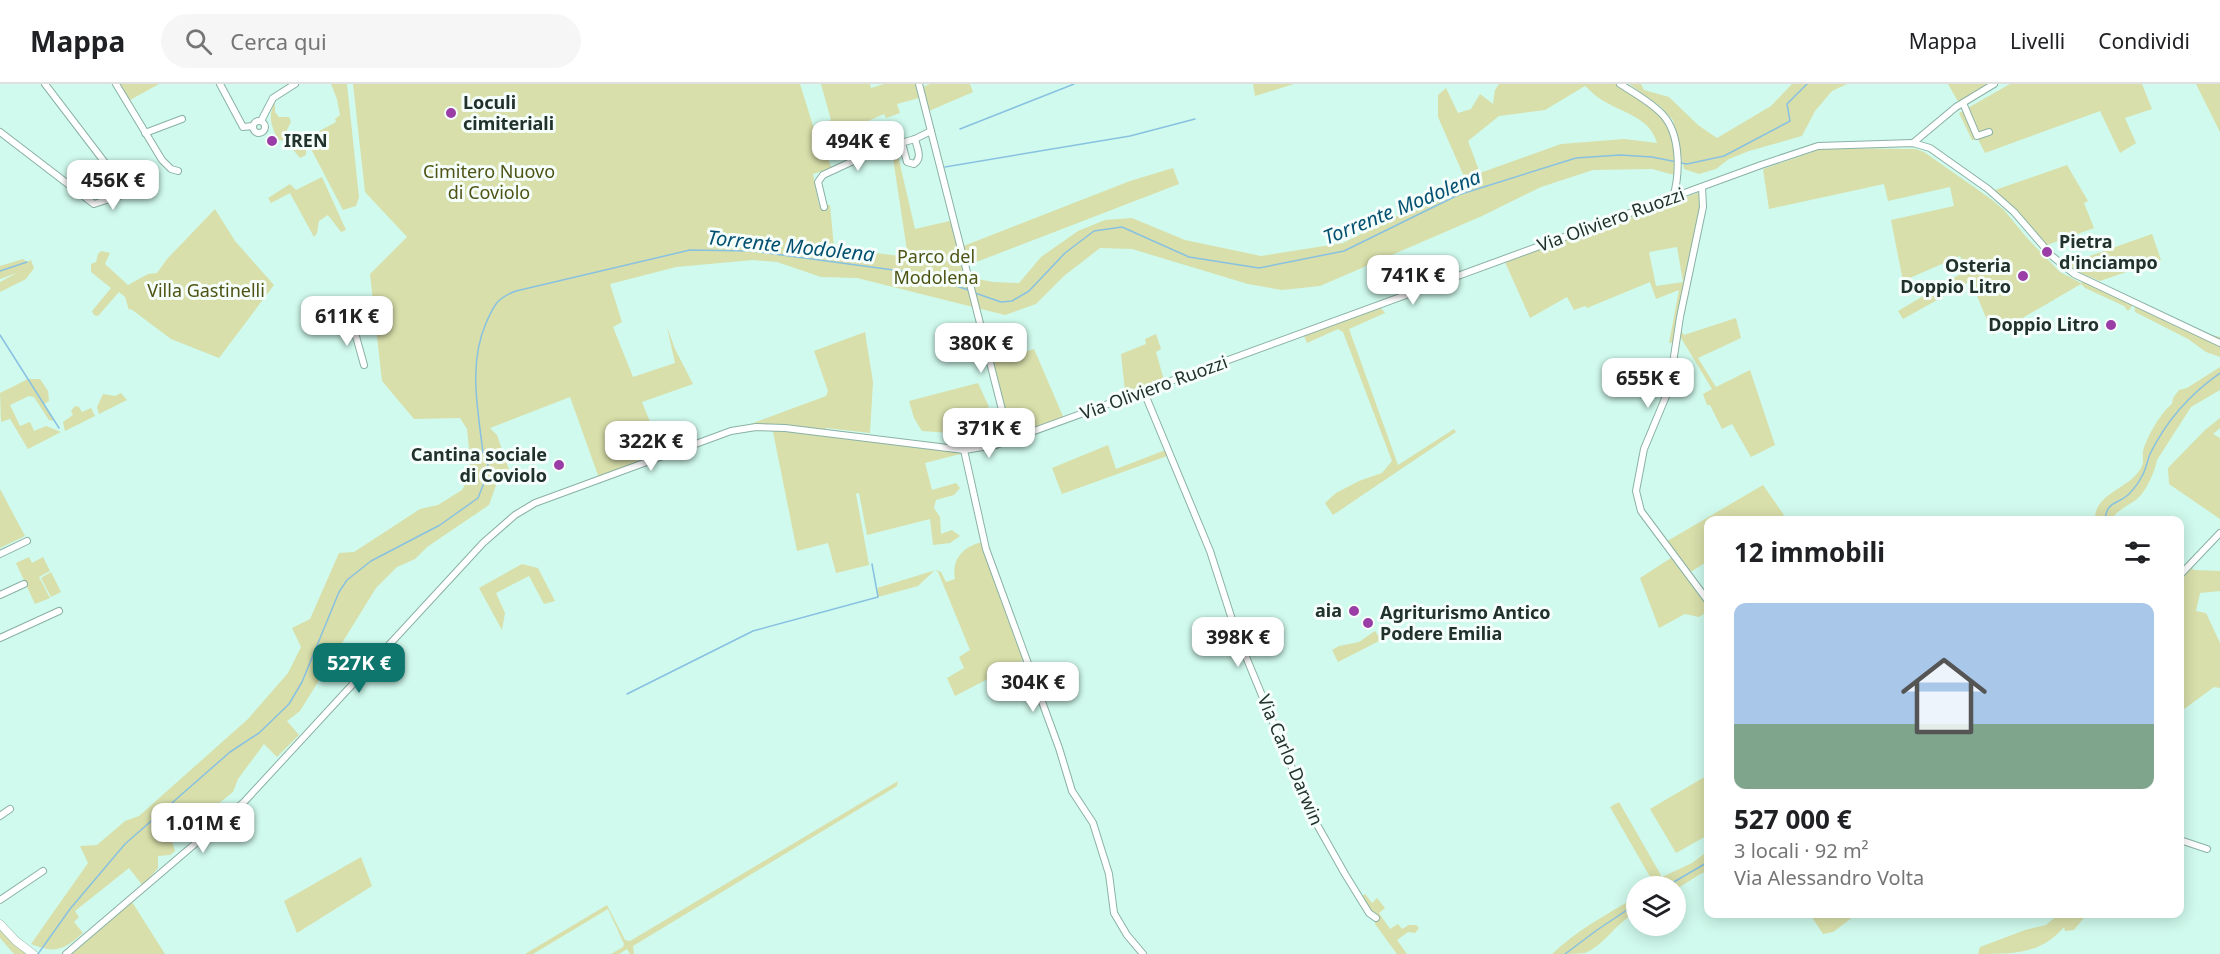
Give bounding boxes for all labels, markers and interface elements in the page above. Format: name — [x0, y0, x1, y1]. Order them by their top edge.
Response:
search box — [161, 14, 581, 68]
text: Mappa — [30, 22, 125, 60]
icon: search — [182, 25, 215, 58]
text: Cerca qui — [230, 26, 327, 56]
text: Mappa — [1909, 27, 1977, 55]
text: Livelli — [2010, 27, 2065, 55]
text: Condividi — [2098, 27, 2190, 55]
place label: Loculi cimiteriali — [463, 90, 554, 135]
marker: Loculi cimiteriali — [444, 106, 458, 120]
pin: 494K € — [809, 121, 907, 172]
text: 494K € — [826, 127, 890, 154]
place label: IREN — [284, 128, 328, 152]
marker: IREN — [265, 134, 279, 148]
park label: Cimitero Nuovo di Coviolo — [423, 159, 555, 204]
pin: 456K € — [64, 160, 162, 211]
water label: Torrente Modolena — [1319, 163, 1485, 250]
text: 456K € — [81, 166, 145, 193]
street label: Via Oliviero Ruozzi — [1534, 181, 1687, 257]
water label: Torrente Modolena — [706, 223, 876, 268]
place label: Pietra d'inciampo — [2059, 229, 2158, 274]
park label: Parco del Modolena — [893, 244, 979, 289]
marker: Pietra d'inciampo — [2040, 245, 2054, 259]
place label: Osteria Doppio Litro — [1900, 253, 2011, 298]
pin: 741K € — [1364, 255, 1462, 306]
text: 741K € — [1381, 261, 1445, 288]
marker: Osteria Doppio Litro — [2016, 269, 2030, 283]
park label: Villa Gastinelli — [147, 278, 265, 302]
pin: 611K € — [298, 296, 396, 347]
text: 611K € — [315, 302, 379, 329]
place label: Doppio Litro — [1988, 312, 2099, 336]
marker: Doppio Litro — [2104, 318, 2118, 332]
pin: 380K € — [932, 323, 1030, 374]
text: 380K € — [949, 329, 1013, 356]
street label: Via Oliviero Ruozzi — [1077, 349, 1230, 425]
pin: 655K € — [1599, 358, 1697, 409]
text: 655K € — [1616, 364, 1680, 391]
pin: 371K € — [940, 408, 1038, 459]
text: 371K € — [957, 414, 1021, 441]
pin: 322K € — [602, 421, 700, 472]
text: 322K € — [619, 427, 683, 454]
place label: Cantina sociale di Coviolo — [411, 442, 547, 487]
marker: Cantina sociale di Coviolo — [552, 458, 566, 472]
text: 12 immobili — [1734, 534, 1885, 570]
icon: filters — [2121, 536, 2154, 569]
place label: aia — [1315, 598, 1342, 622]
place label: Agriturismo Antico Podere Emilia — [1380, 600, 1551, 645]
marker: aia — [1347, 604, 1361, 618]
marker: Agriturismo Antico Podere Emilia — [1361, 616, 1375, 630]
pin: 398K € — [1189, 617, 1287, 668]
text: 398K € — [1206, 623, 1270, 650]
icon: home — [1890, 642, 1998, 750]
pin: 527K € — [310, 643, 408, 694]
text: 527K € — [327, 649, 391, 676]
pin: 304K € — [984, 662, 1082, 713]
text: 304K € — [1001, 668, 1065, 695]
street label: Via Carlo Darwin — [1253, 691, 1329, 829]
text: 527 000 € — [1734, 801, 1852, 837]
pin: 1.01M € — [148, 803, 258, 854]
text: 1.01M € — [165, 809, 241, 836]
text: 3 locali · 92 m² — [1734, 837, 1869, 864]
text: Via Alessandro Volta — [1734, 864, 1924, 891]
map controls — [1626, 876, 1686, 936]
button: layers — [1626, 876, 1686, 936]

